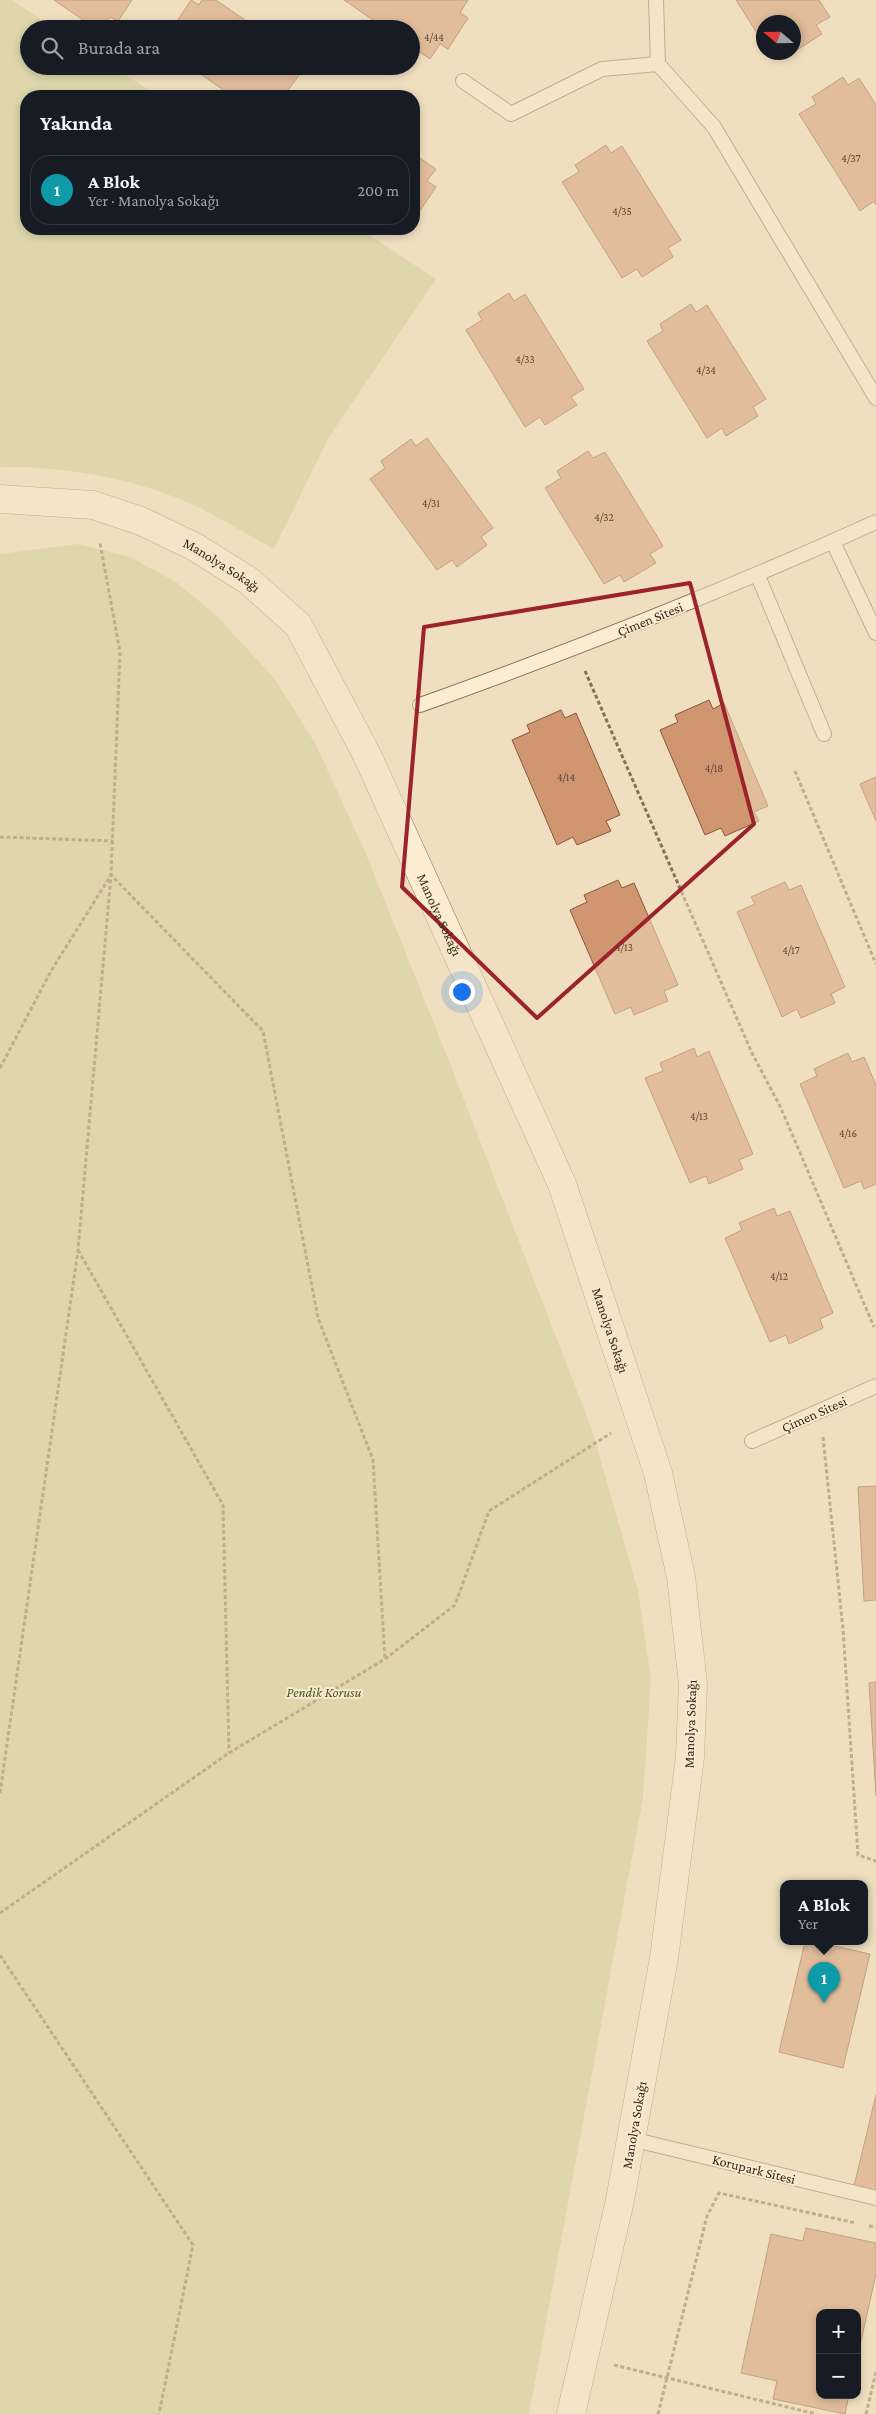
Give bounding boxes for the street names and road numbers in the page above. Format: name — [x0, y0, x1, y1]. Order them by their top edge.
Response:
street label: Manolya Sokağı — [181, 535, 264, 596]
street label: Çimen Sitesi — [615, 598, 686, 639]
street label: Manolya Sokağı — [414, 871, 465, 959]
street label: Manolya Sokağı — [589, 1286, 632, 1375]
street label: Çimen Sitesi — [779, 1392, 849, 1435]
street label: Manolya Sokağı — [680, 1679, 700, 1769]
street label: Manolya Sokağı — [618, 2080, 650, 2170]
street label: Korupark Sitesi — [711, 2151, 798, 2187]

